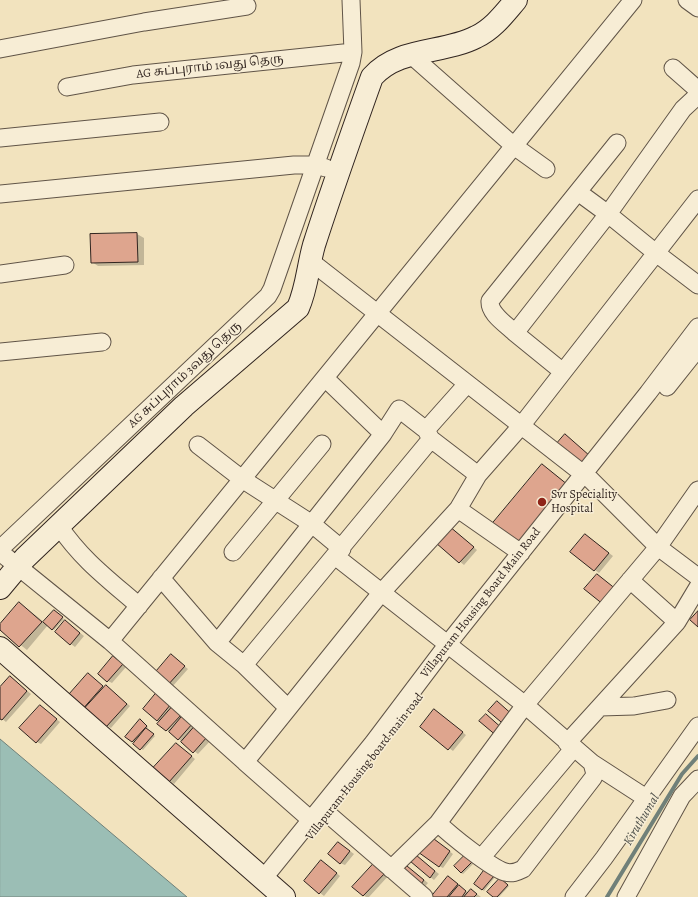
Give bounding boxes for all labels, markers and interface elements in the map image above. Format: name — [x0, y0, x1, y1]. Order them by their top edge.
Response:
street label: AG சுப்புராம் 1வது தெரு — [136, 52, 284, 82]
street label: AG சுப்புராம் 3வது தெரு — [126, 319, 244, 431]
place label: Svr Speciality Hospital — [551, 488, 617, 516]
marker: Svr Speciality Hospital — [536, 496, 548, 508]
street label: Villapuram Housing Board Main Road — [418, 525, 544, 681]
street label: Villapuram Housing board main road — [303, 691, 427, 843]
water label: Kiruthumal — [621, 791, 663, 849]

